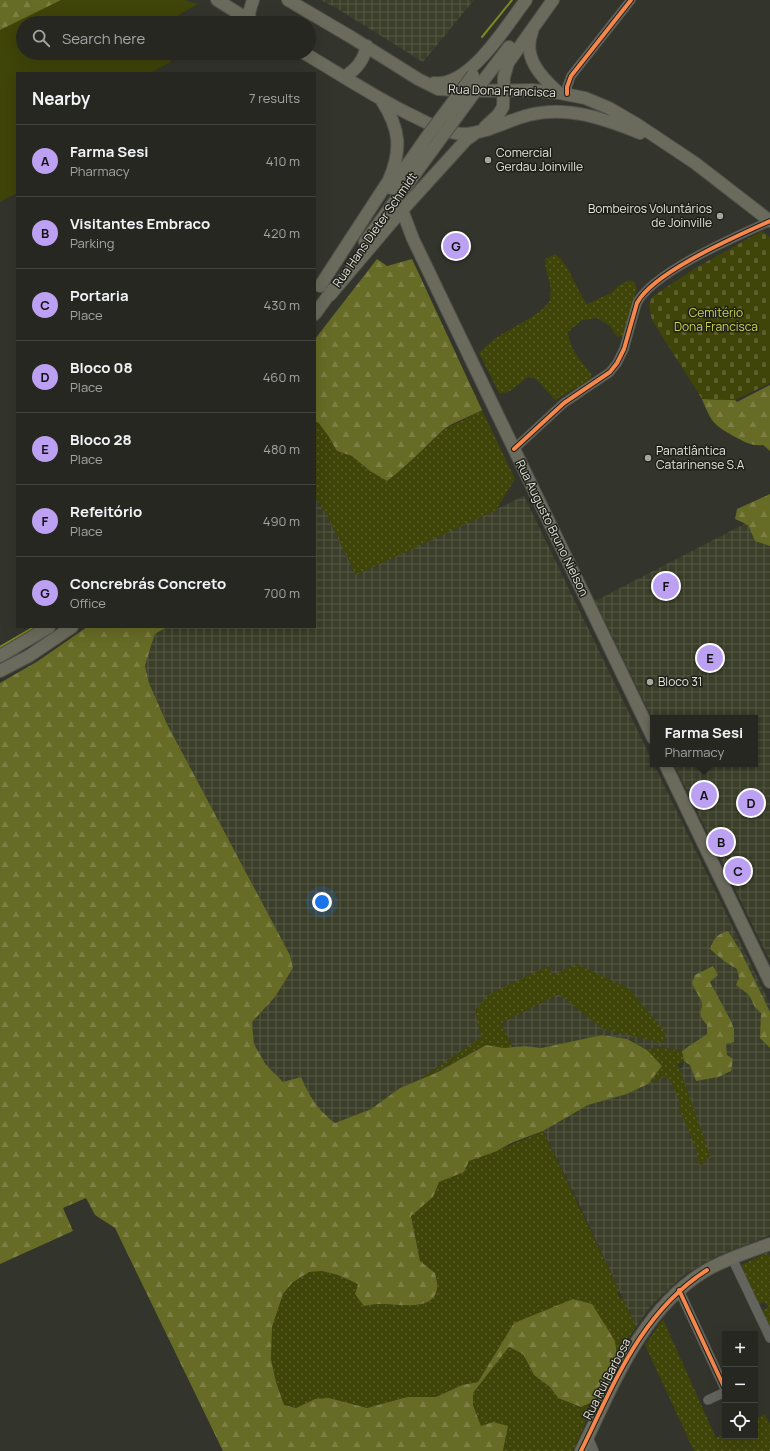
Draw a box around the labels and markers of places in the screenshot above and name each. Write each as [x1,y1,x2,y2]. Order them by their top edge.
place label: Comercial Gerdau Joinville [496,144,583,175]
marker: Comercial Gerdau Joinville [483,155,493,165]
place label: Bombeiros Voluntários de Joinville [588,200,712,231]
marker: Bombeiros Voluntários de Joinville [715,211,725,221]
pin: G [443,231,469,261]
place label: Panatlântica Catarinense S.A [656,442,745,473]
marker: Panatlântica Catarinense S.A [643,453,653,463]
pin: F [653,571,679,601]
pin: E [697,643,723,673]
place label: Bloco 31 [658,673,703,690]
marker: Bloco 31 [645,677,655,687]
pin: A [691,780,717,810]
pin: D [738,788,764,818]
pin: B [708,827,734,857]
pin: C [725,856,751,886]

